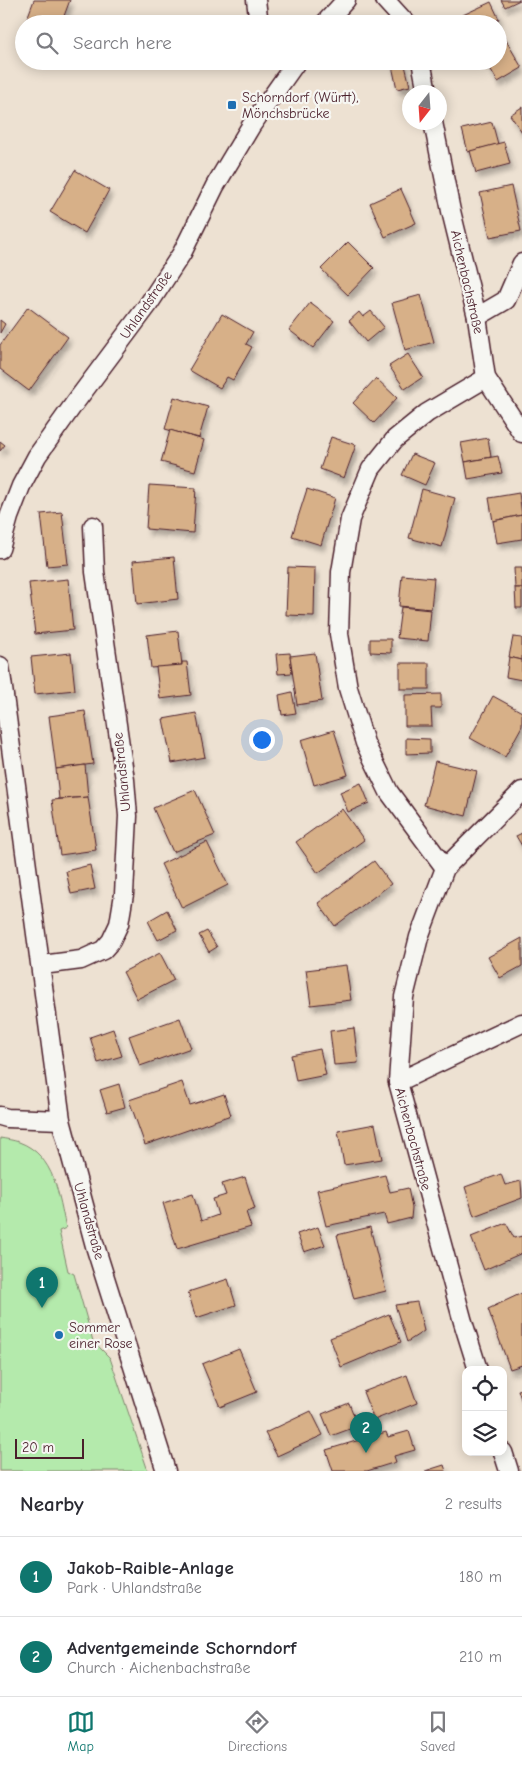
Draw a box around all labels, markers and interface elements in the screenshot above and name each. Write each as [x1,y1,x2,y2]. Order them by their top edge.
search box [15,15,507,70]
icon: search [33,29,61,57]
text: Search here [73,32,172,54]
north arrow [402,85,447,130]
place label: Schorndorf (Württ), Mönchsbrücke [242,89,359,122]
marker: Schorndorf (Württ), Mönchsbrücke [226,99,238,111]
street label: Aichenbachstraße [447,228,487,336]
street label: Uhlandstraße [116,268,176,342]
your location [249,727,275,753]
street label: Uhlandstraße [109,732,135,812]
street label: Aichenbachstraße [391,1086,435,1192]
street label: Uhlandstraße [70,1181,108,1261]
pin: 1 [26,1267,58,1308]
place label: Sommer einer Rose [69,1319,132,1352]
marker: Sommer einer Rose [53,1329,65,1341]
map controls [462,1366,507,1456]
button: locate [462,1366,507,1411]
button: layers [462,1411,507,1456]
pin: 2 [350,1412,382,1453]
scale bar [15,1436,84,1459]
text: 20 m [22,1439,54,1456]
text: Nearby [20,1492,84,1516]
text: 2 results [445,1495,502,1513]
text: Jakob-Raible-Anlage [67,1557,234,1579]
text: 1 [33,1568,39,1586]
text: 180 m [459,1568,502,1586]
text: Park · Uhlandstraße [67,1579,202,1597]
text: Adventgemeinde Schorndorf [67,1637,296,1659]
text: 2 [32,1648,40,1666]
text: 210 m [459,1648,502,1666]
text: Church · Aichenbachstraße [67,1659,250,1677]
tab: Map [67,1708,95,1755]
tab: Directions [228,1708,287,1755]
tab: Saved [420,1708,455,1755]

